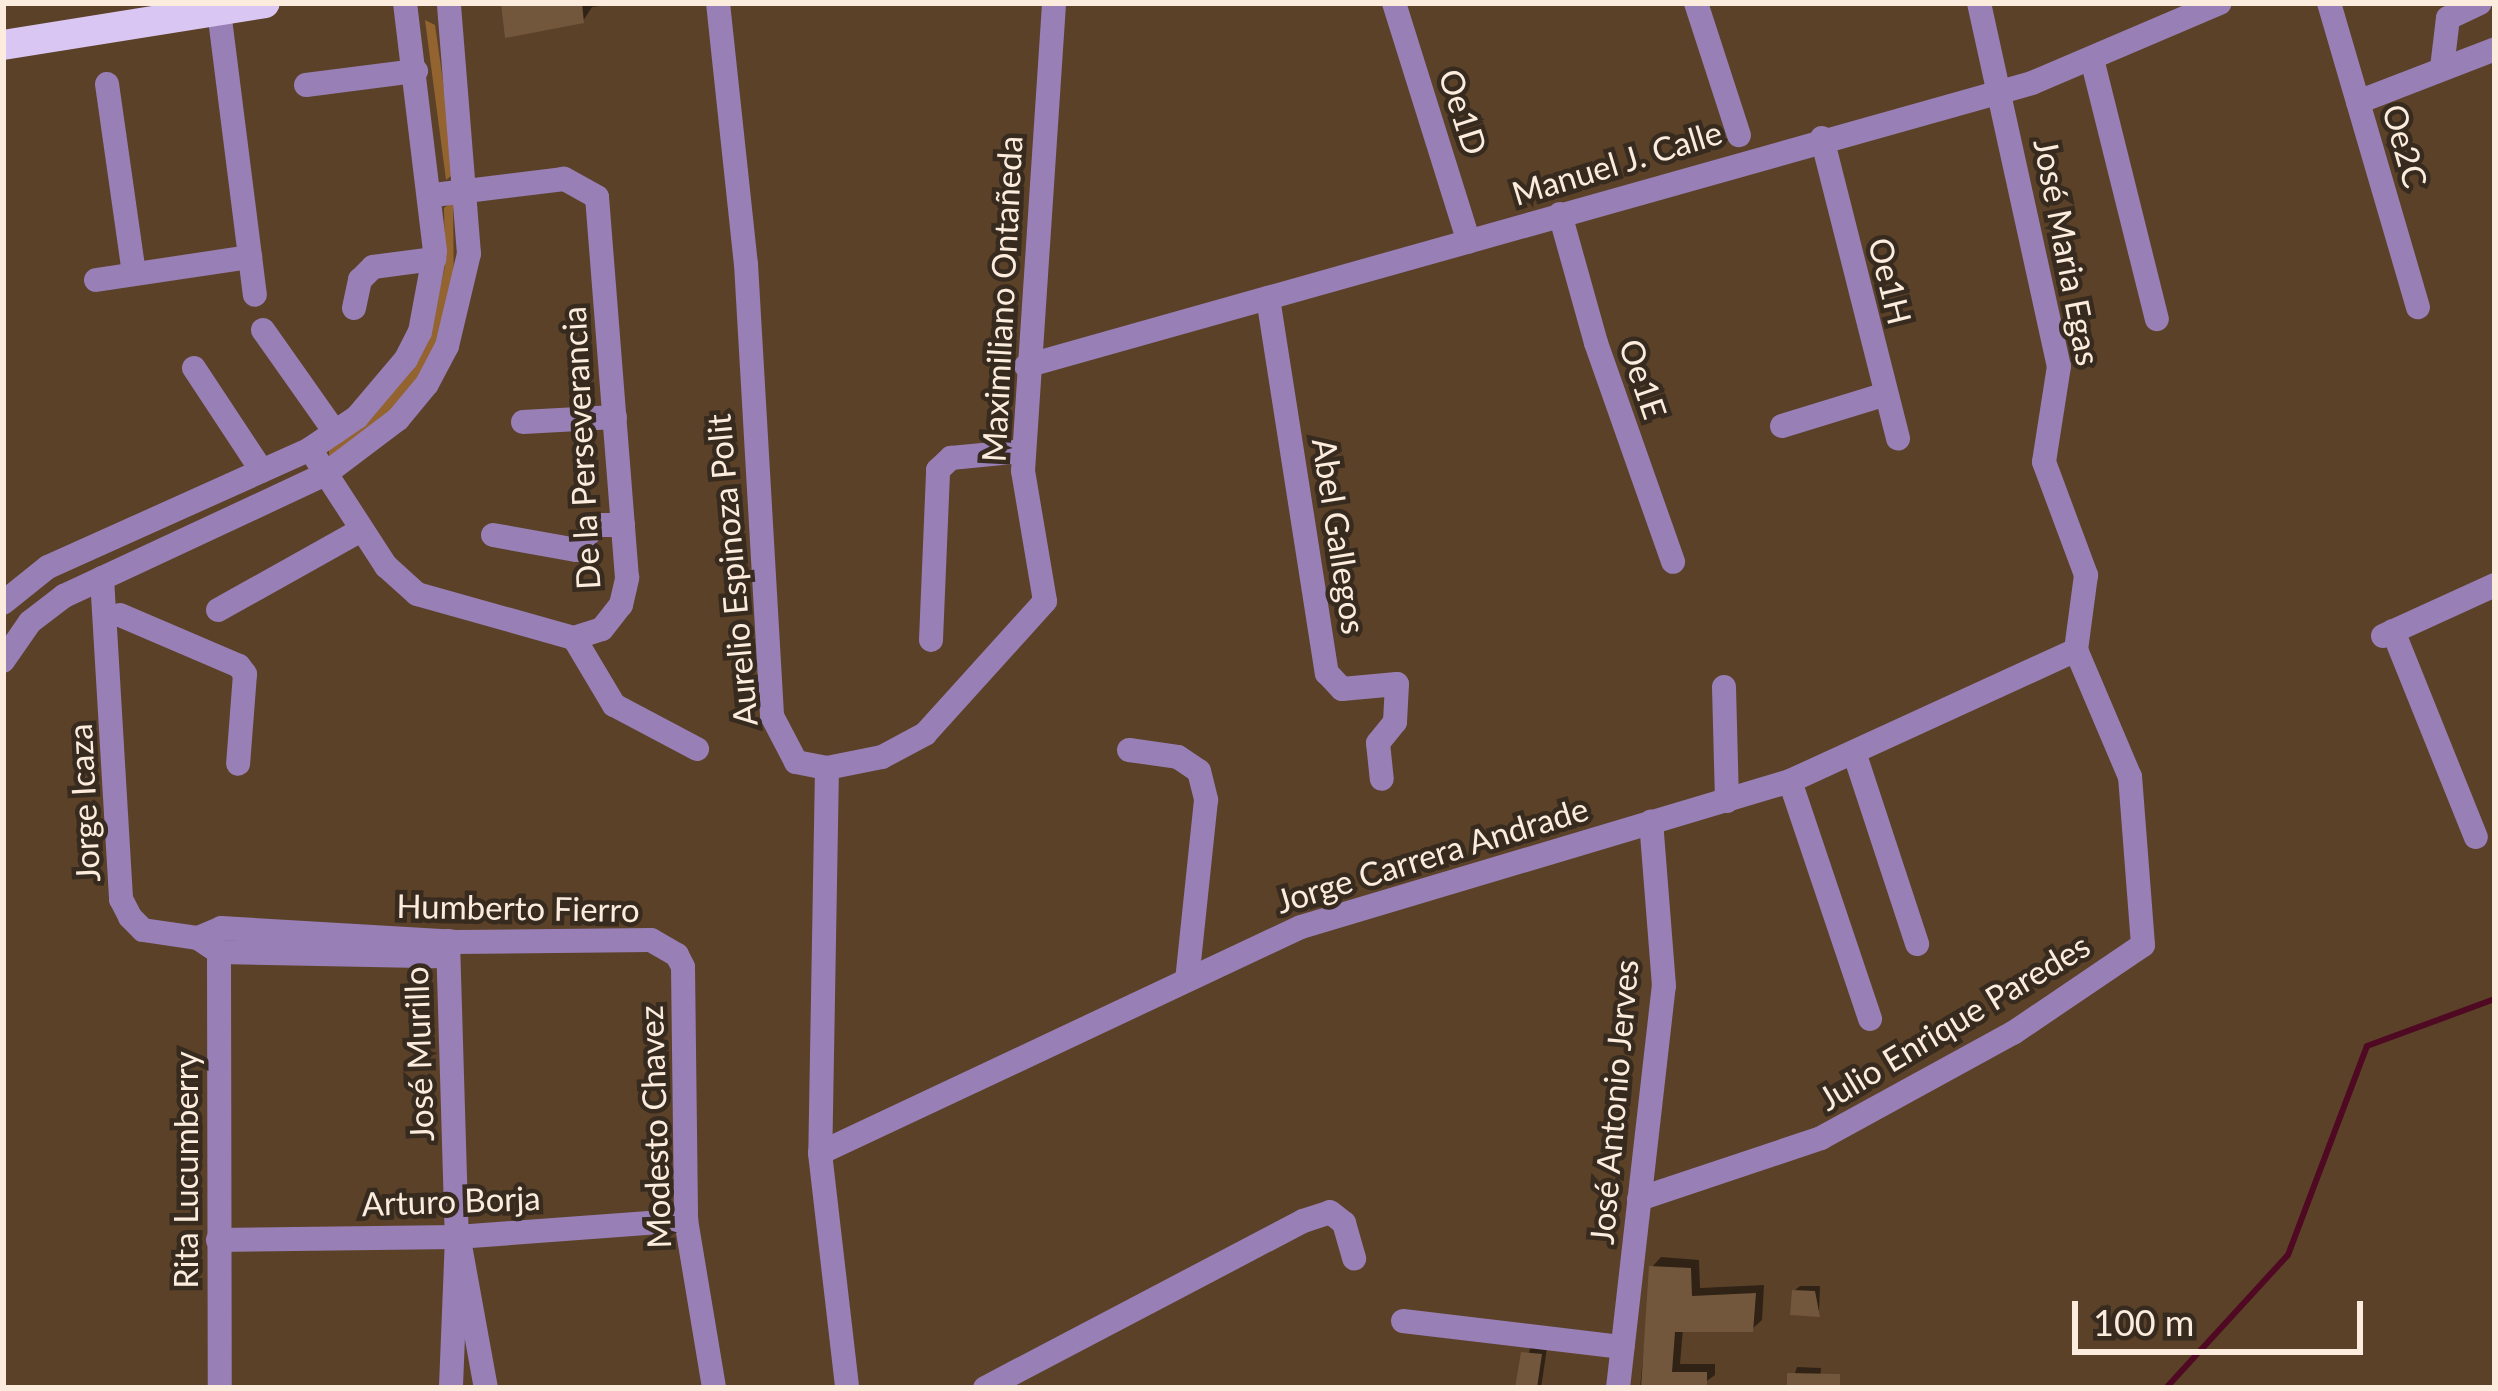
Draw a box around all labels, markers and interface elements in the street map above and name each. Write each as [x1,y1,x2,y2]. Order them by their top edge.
street label: Oe1D [1431,64,1495,160]
street label: Oe2C [2374,100,2436,192]
street label: Manuel J. Calle [1507,112,1727,214]
street label: Maximiliano Ontañeda [974,135,1030,463]
street label: José Maria Egas [2026,135,2108,369]
street label: Oe1H [1860,234,1920,328]
street label: De la Perseverancia [554,305,608,591]
street label: Oe1E [1611,334,1675,424]
street label: Aurelio Espinoza Polit [699,412,765,728]
street label: Abel Gallegos [1304,435,1374,637]
street label: Jorge Icaza [60,723,108,883]
street label: Jorge Carrera Andrade [1271,788,1593,922]
street label: Humberto Fierro [396,886,640,930]
street label: Julio Enrique Paredes [1811,925,2097,1119]
street label: José Antonio Jerves [1582,957,1646,1247]
street label: José Murillo [396,966,442,1142]
street label: Modesto Chavez [631,1005,679,1249]
street label: Rita Lucumberry [166,1051,206,1289]
street label: Arturo Borja [361,1178,541,1224]
scale bar [2078,1277,2369,1351]
text: 100 m [2093,1300,2194,1344]

